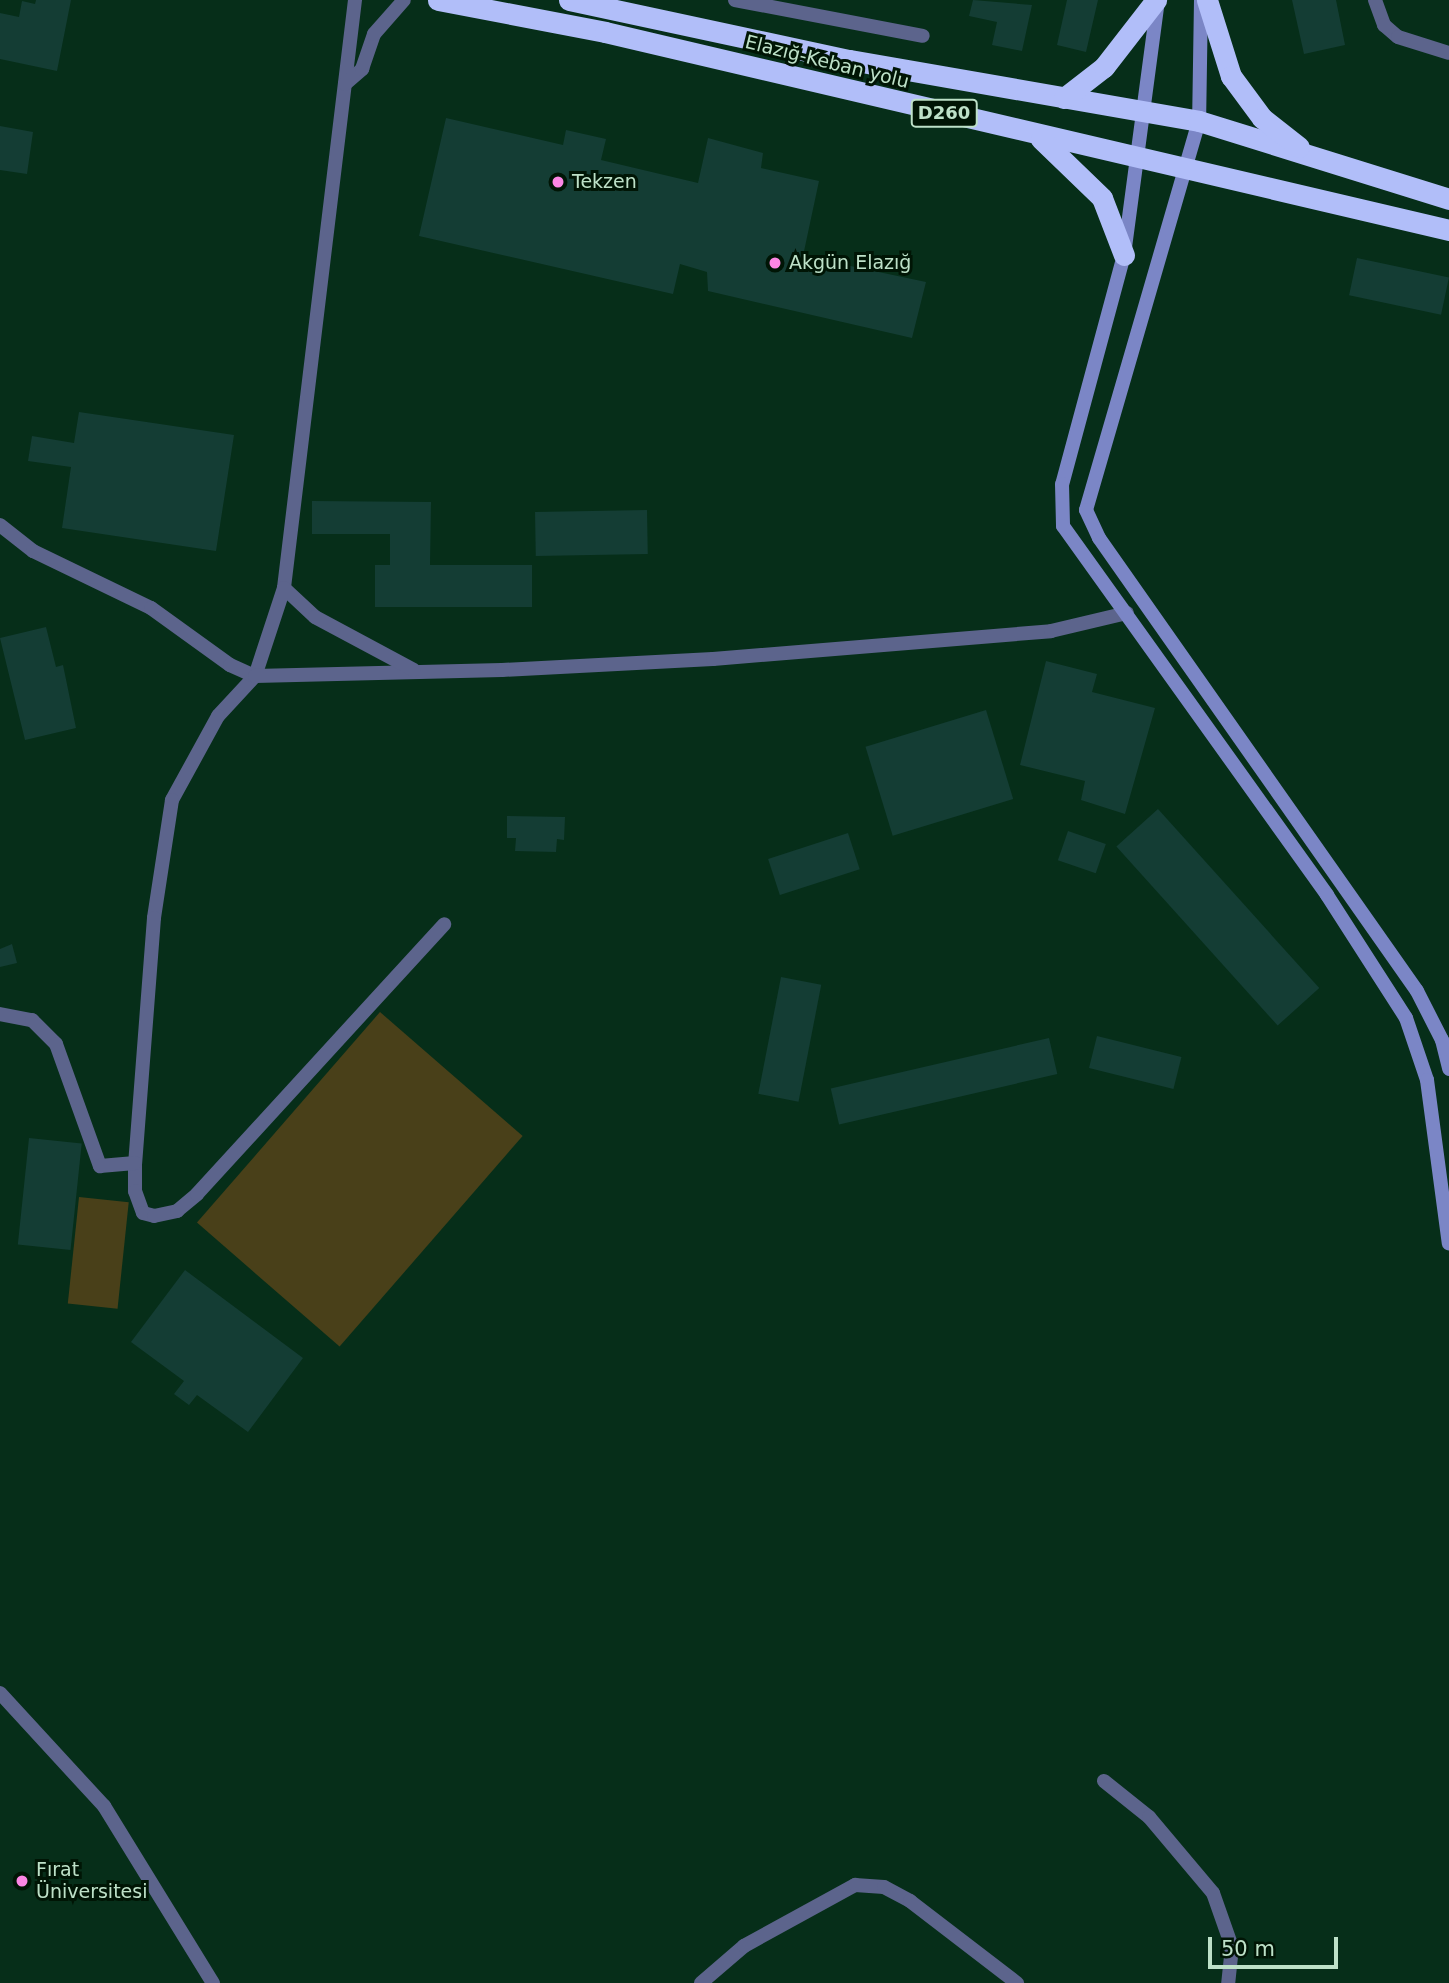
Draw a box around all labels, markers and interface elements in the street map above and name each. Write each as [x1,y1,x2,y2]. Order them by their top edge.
street label: Elazığ-Keban yolu [743,31,911,93]
road number: D260 [909,98,979,128]
place label: Tekzen [572,171,637,193]
marker: Tekzen [550,174,566,190]
place label: Akgün Elazığ [789,252,911,274]
marker: Akgün Elazığ [767,255,783,271]
place label: Fırat Üniversitesi [36,1859,147,1903]
marker: Fırat Üniversitesi [14,1873,30,1889]
scale bar [1211,1924,1340,1968]
text: 50 m [1221,1937,1275,1961]

